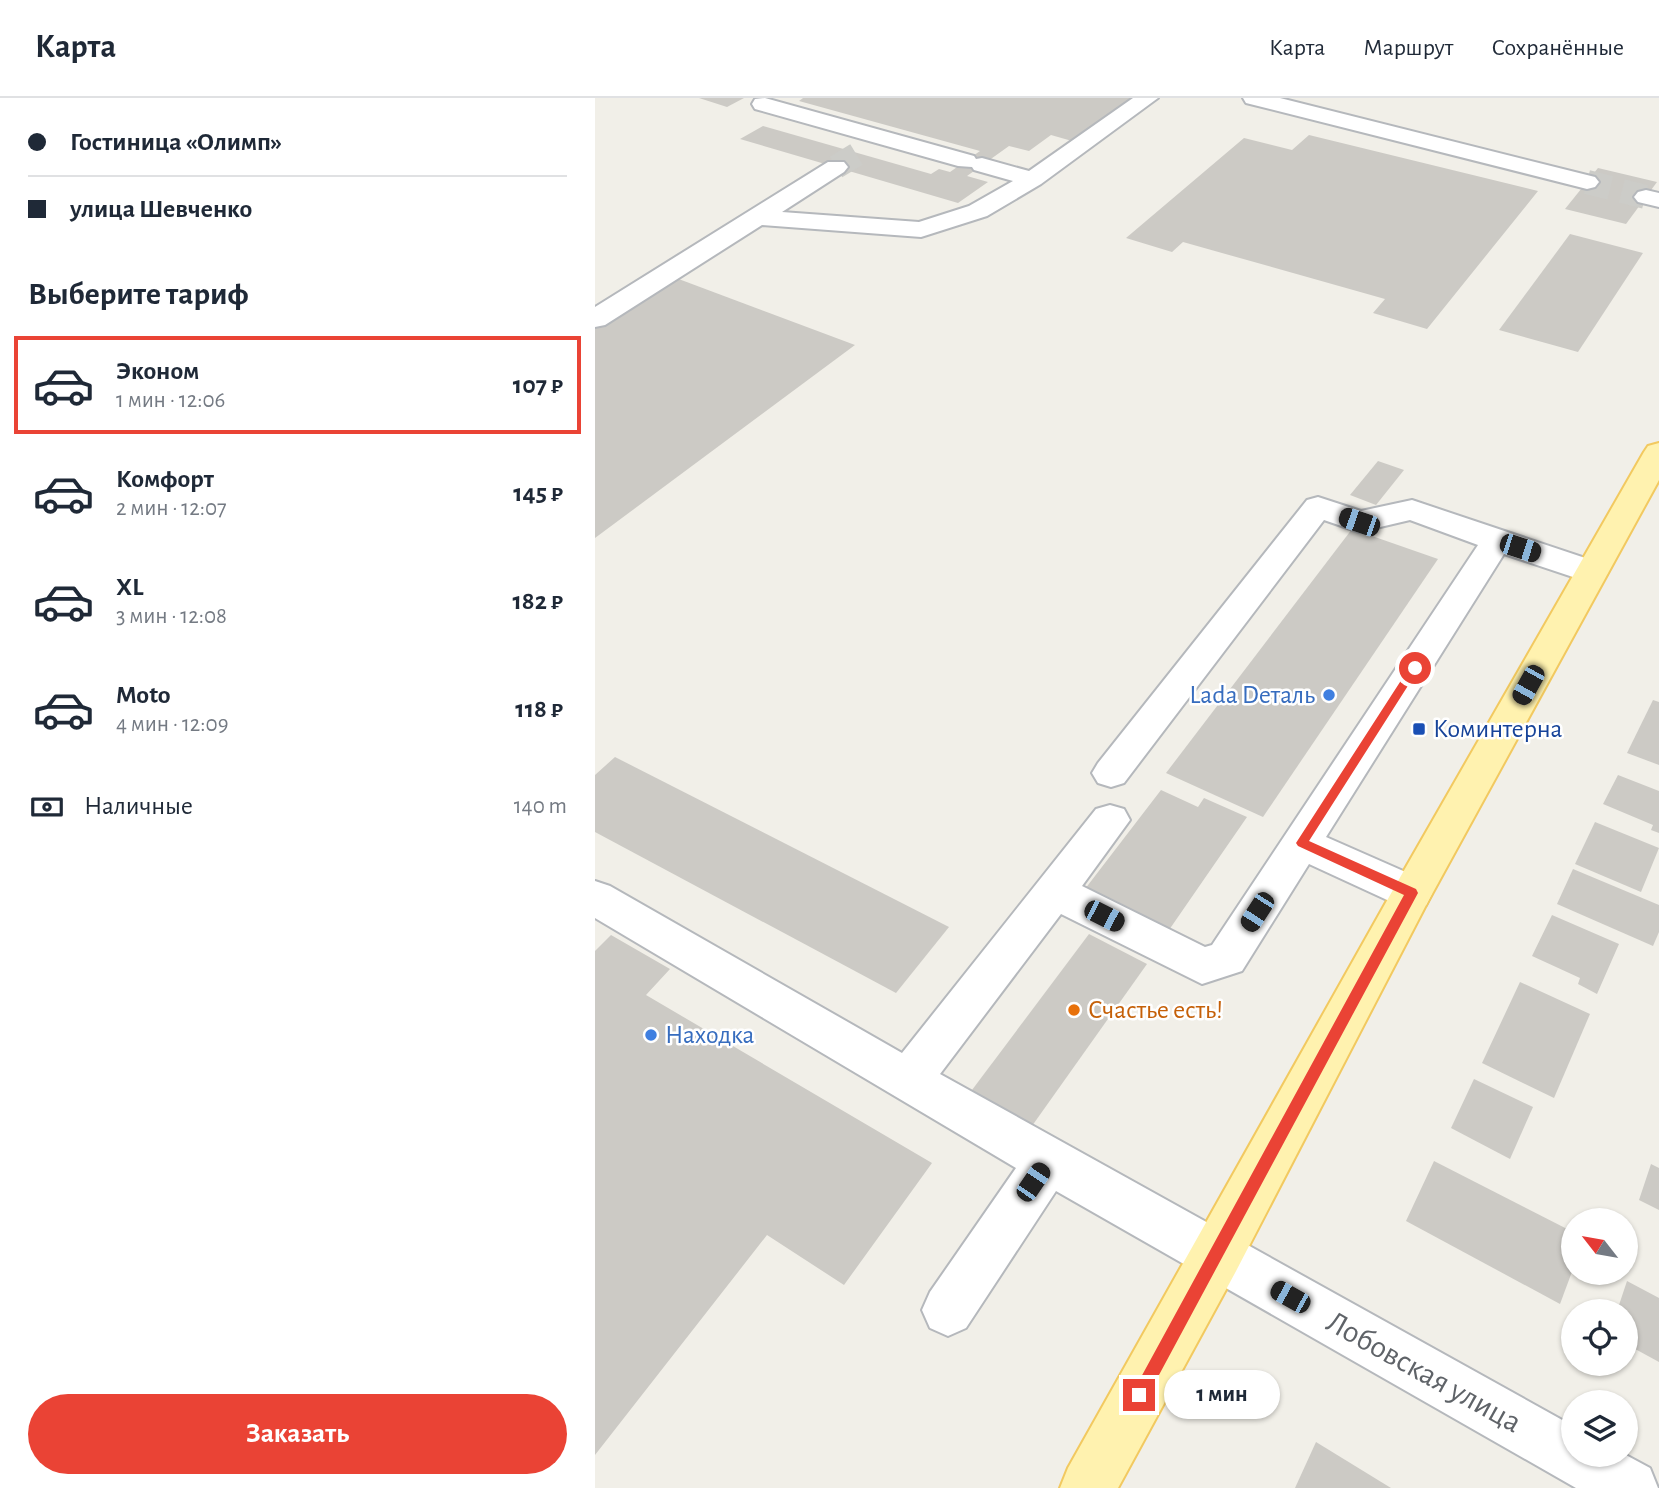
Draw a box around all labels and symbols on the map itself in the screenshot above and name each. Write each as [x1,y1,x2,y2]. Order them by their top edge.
car [1336,505,1383,539]
car [1497,532,1544,564]
route start [1399,652,1431,684]
car [1509,662,1548,708]
place label: Lada Dеталь [1190,682,1315,708]
marker: Lada Dеталь [1321,687,1337,703]
place label: Коминтерна [1433,716,1563,742]
marker: Коминтерна [1411,721,1427,737]
car [1237,889,1278,935]
car [1081,897,1128,935]
place label: Счастье есть! [1088,997,1223,1023]
marker: Счастье есть! [1066,1002,1082,1018]
place label: Находка [665,1022,755,1048]
marker: Находка [643,1027,659,1043]
car [1013,1159,1054,1205]
north arrow [1561,1208,1638,1284]
car [1267,1278,1314,1316]
street label: Лобовская улица [1321,1305,1527,1439]
callout: 1 мин [1163,1370,1279,1420]
route end [1123,1379,1155,1411]

